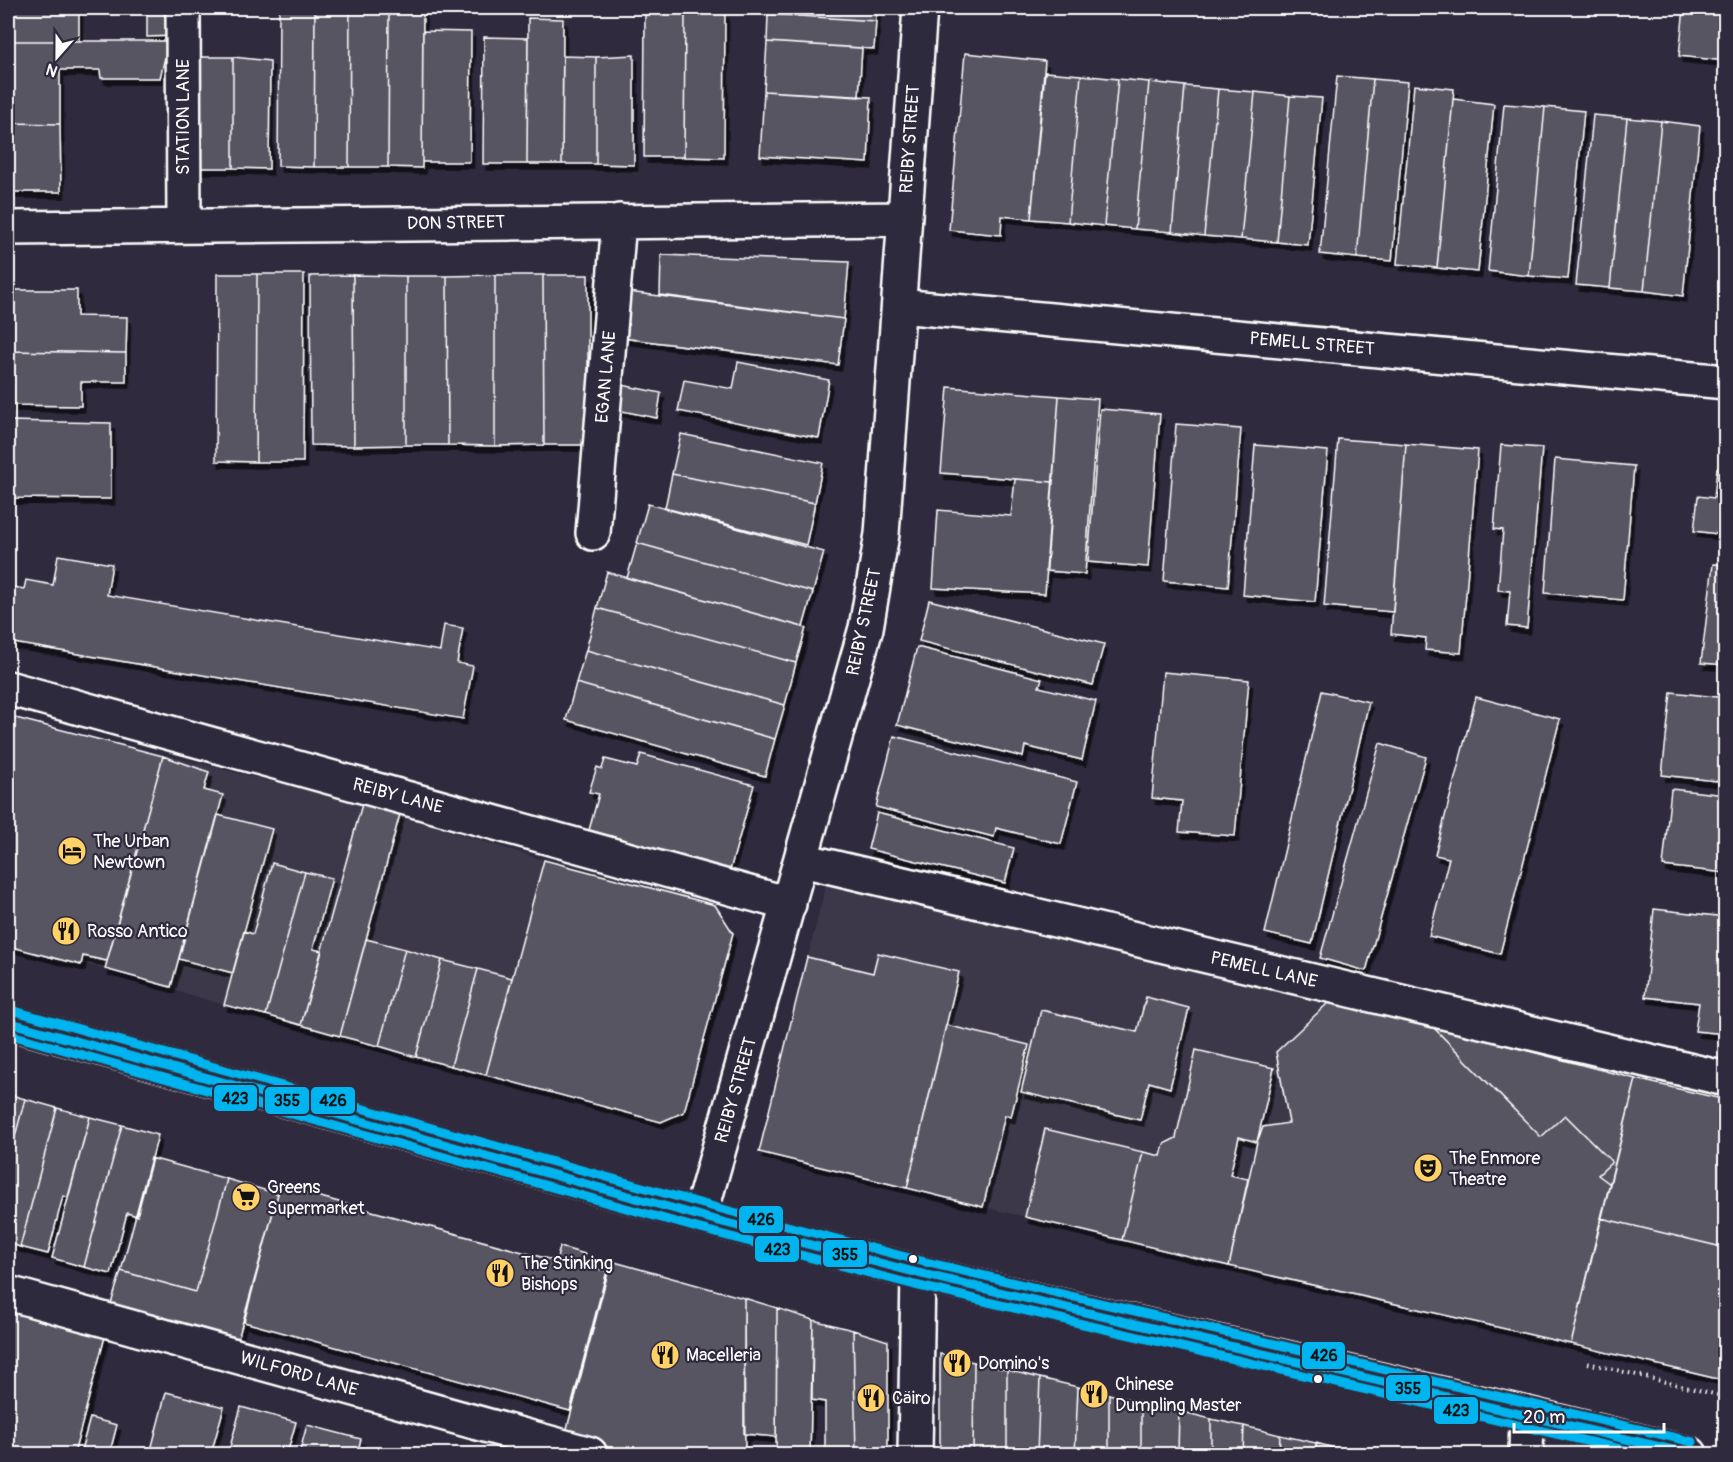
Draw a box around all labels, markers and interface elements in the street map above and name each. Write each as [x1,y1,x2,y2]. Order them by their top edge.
north arrow [27,27,87,87]
text: N [43,59,61,81]
street label: STATION LANE [172,59,195,175]
street label: REIBY STREET [895,84,925,194]
street label: DON STREET [407,211,505,235]
street label: PEMELL STREET [1249,327,1375,361]
street label: EGAN LANE [591,330,621,424]
street label: REIBY STREET [841,566,887,678]
street label: REIBY LANE [350,773,446,819]
place label: The Urban Newtown [93,830,169,874]
hotel icon: The Urban Newtown [56,835,88,867]
restaurant icon: Rosso Antico [50,915,82,947]
place label: Rosso Antico [87,920,188,943]
street label: PEMELL LANE [1208,947,1320,993]
street label: REIBY STREET [710,1034,762,1146]
line badge: 423 [213,1084,258,1112]
line badge: 355 [264,1086,310,1115]
line badge: 426 [310,1086,356,1115]
text: 423 [222,1089,248,1109]
text: 355 [274,1091,300,1111]
text: 426 [319,1091,347,1111]
place label: The Enmore Theatre [1449,1147,1540,1191]
theatre icon: The Enmore Theatre [1412,1152,1444,1184]
place label: Greens Supermarket [267,1176,366,1220]
supermarket icon: Greens Supermarket [230,1181,262,1213]
line badge: 426 [738,1205,784,1234]
text: 426 [747,1210,775,1230]
line badge: 423 [754,1235,800,1263]
line badge: 355 [822,1239,868,1268]
text: 423 [764,1240,790,1260]
text: 355 [832,1245,858,1265]
place label: The Stinking Bishops [521,1252,613,1296]
unlabelled marker [907,1253,919,1265]
restaurant icon: The Stinking Bishops [484,1257,516,1289]
restaurant icon: Macelleria [649,1339,681,1371]
line badge: 426 [1301,1341,1346,1370]
place label: Macelleria [686,1344,761,1367]
street label: WILFORD LANE [237,1346,361,1402]
text: 426 [1310,1346,1338,1366]
restaurant icon: Domino's [941,1347,973,1379]
place label: Domino's [978,1352,1049,1375]
place label: Chinese Dumpling Master [1115,1373,1242,1417]
unlabelled marker [1312,1373,1324,1385]
line badge: 355 [1385,1374,1431,1402]
restaurant icon: Chinese Dumpling Master [1078,1378,1110,1410]
text: 355 [1395,1379,1421,1399]
restaurant icon: Cäiro [855,1382,887,1414]
place label: Cäiro [892,1387,931,1410]
line badge: 423 [1433,1396,1479,1425]
scale bar [1514,1396,1664,1434]
text: 423 [1443,1401,1469,1421]
text: 20 m [1523,1406,1565,1429]

